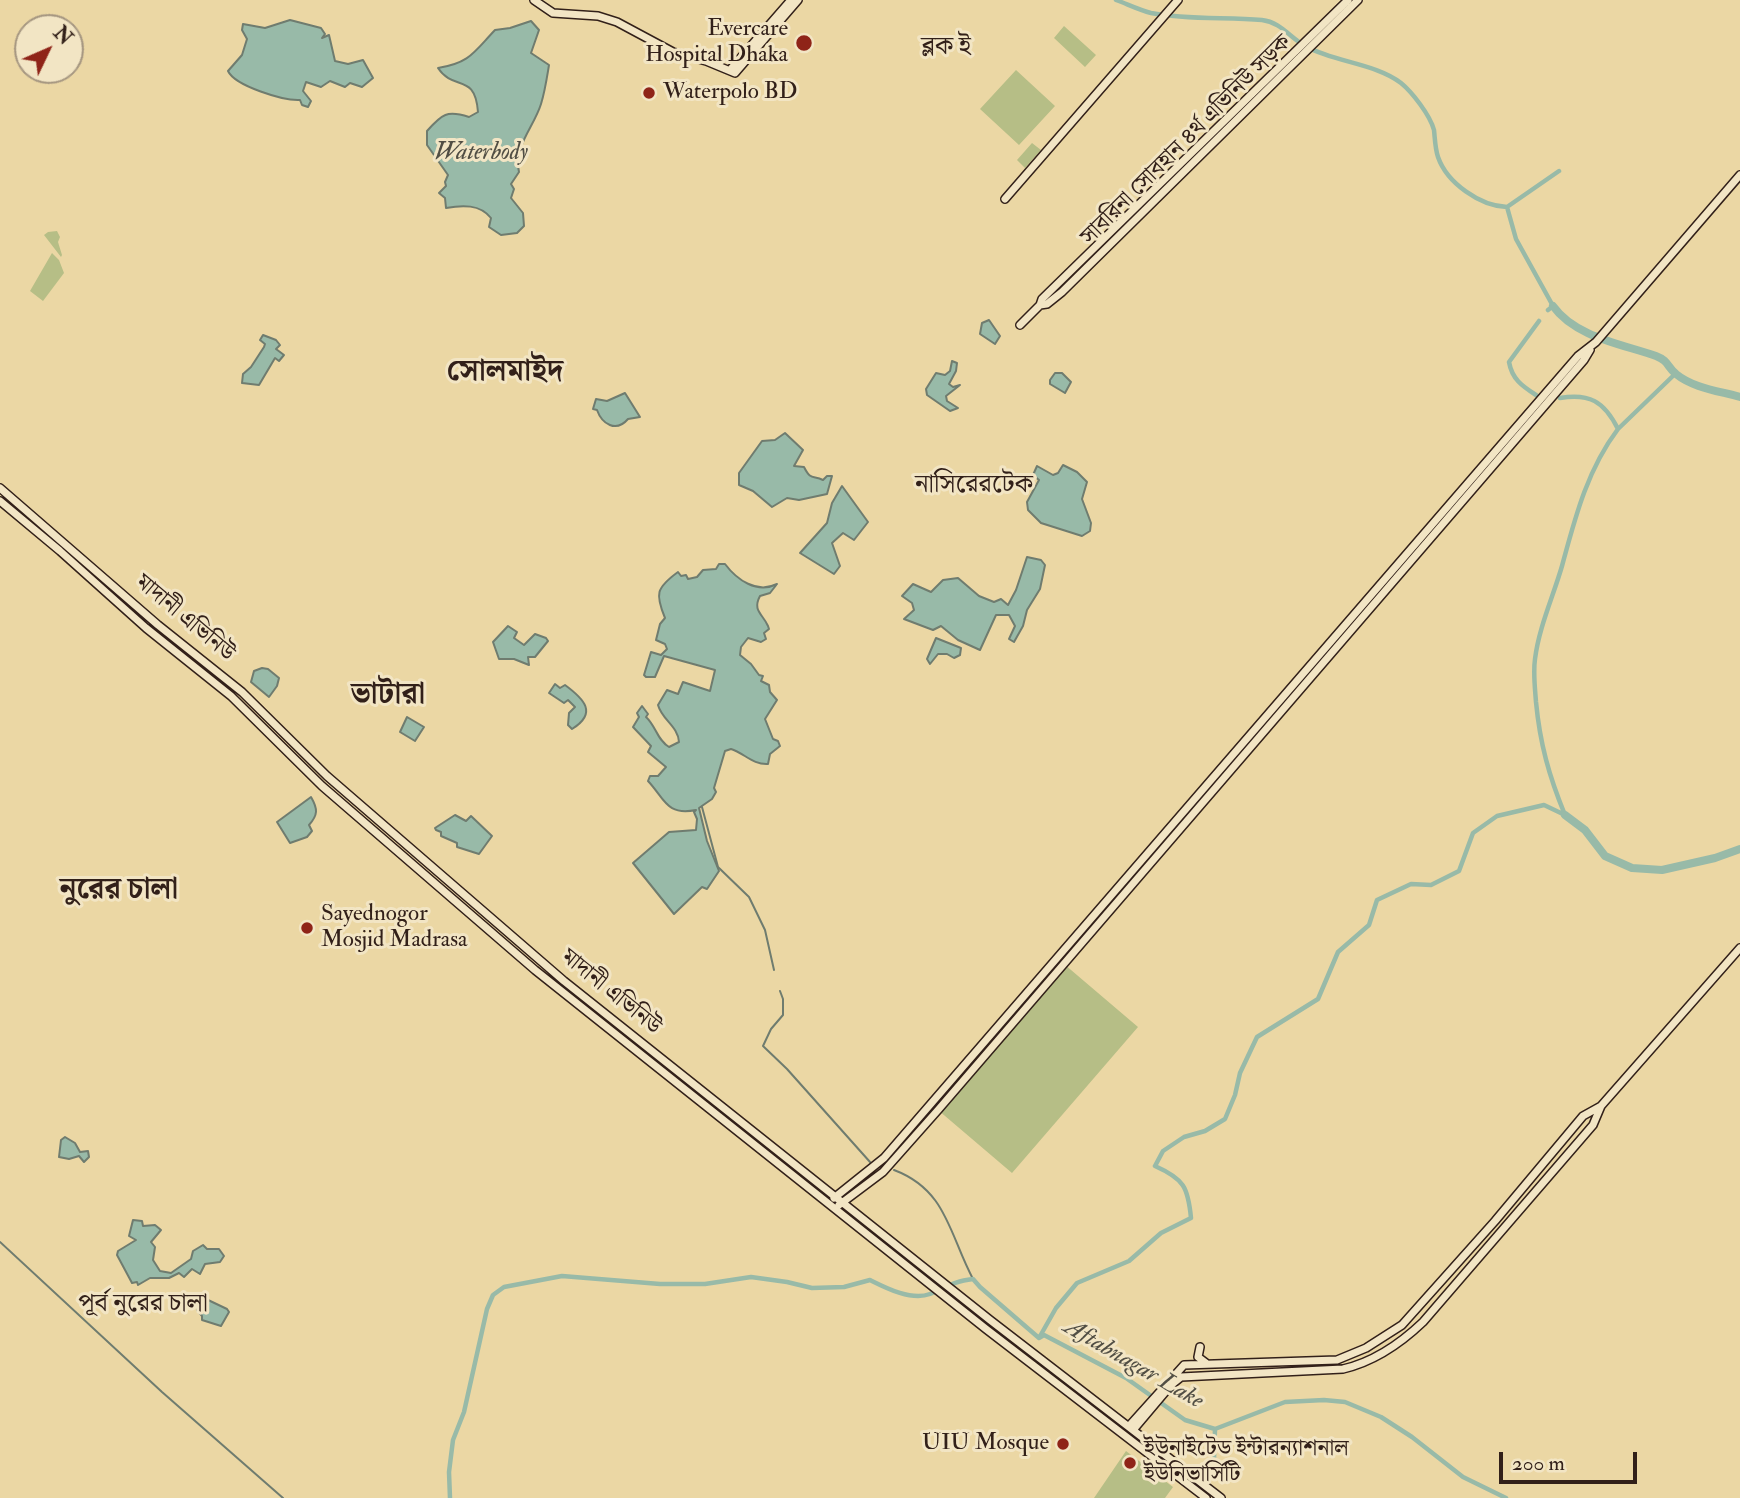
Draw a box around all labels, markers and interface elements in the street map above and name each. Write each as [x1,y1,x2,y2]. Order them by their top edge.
north arrow [14,14,84,84]
place label: Evercare Hospital Dhaka [645,16,788,70]
text: N [48,21,77,50]
street label: সাবরিনা সোবহান ৪র্থ এভিনিউ সড়ক [1076,30,1298,252]
district label: ব্লক ই [921,32,971,64]
marker: Evercare Hospital Dhaka [794,33,814,53]
place label: Waterpolo BD [663,79,797,107]
marker: Waterpolo BD [641,85,657,101]
water label: Waterbody [434,140,528,168]
district label: সোলমাইদ [447,356,563,392]
district label: নাসিরেরটেক [915,470,1033,502]
street label: মাদানী এভিনিউ [129,570,239,668]
district label: ভাটারা [351,679,425,715]
district label: নুরের চালা [60,874,178,910]
place label: Sayednogor Mosjid Madrasa [321,901,468,955]
marker: Sayednogor Mosjid Madrasa [299,920,315,936]
street label: মাদানী এভিনিউ [554,944,666,1042]
district label: পূর্ব নুরের চালা [78,1289,208,1321]
water label: Aftabnagar Lake [1058,1313,1208,1417]
place label: UIU Mosque [922,1430,1049,1458]
marker: UIU Mosque [1055,1436,1071,1452]
place label: ইউনাইটেড ইন্টারন্যাশনাল ইউনিভার্সিটি [1144,1436,1349,1490]
scale bar [1502,1438,1640,1482]
text: 200 m [1512,1450,1565,1477]
marker: ইউনাইটেড ইন্টারন্যাশনাল ইউনিভার্সিটি [1122,1455,1138,1471]

